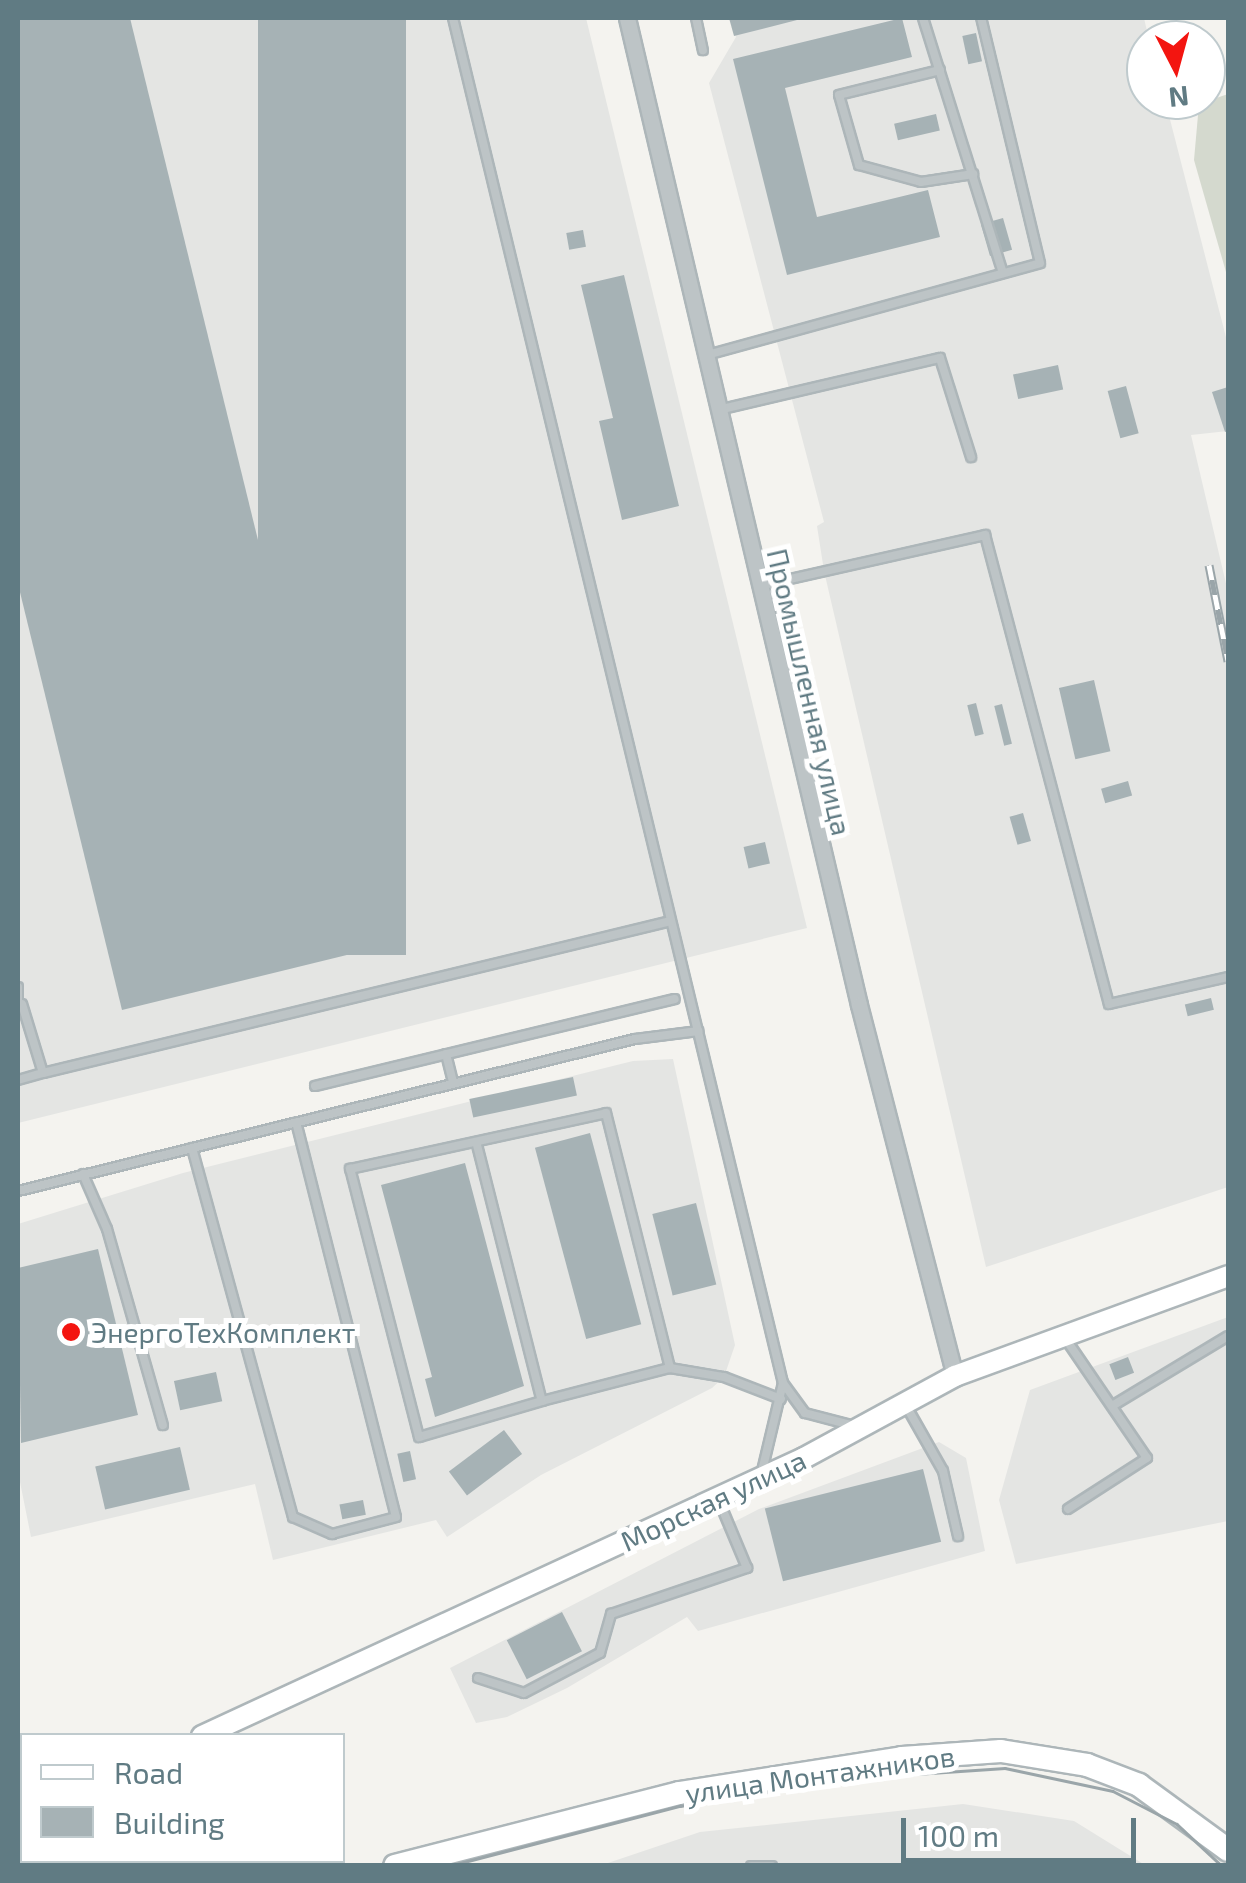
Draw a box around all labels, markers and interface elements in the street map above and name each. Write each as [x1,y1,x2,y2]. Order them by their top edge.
north arrow [1126,20,1226,120]
text: N [1167,80,1191,116]
street label: Промышленная улица [761,545,859,839]
place label: ЭнергоТехКомплект [91,1315,356,1349]
marker: ЭнергоТехКомплект [60,1321,82,1343]
street label: Морская улица [615,1442,811,1558]
legend [20,1733,345,1863]
street label: улица Монтажников [683,1738,957,1810]
text: Road [114,1754,183,1790]
scale bar [906,1798,1141,1860]
text: Building [114,1804,225,1840]
text: 100 m [918,1817,999,1853]

